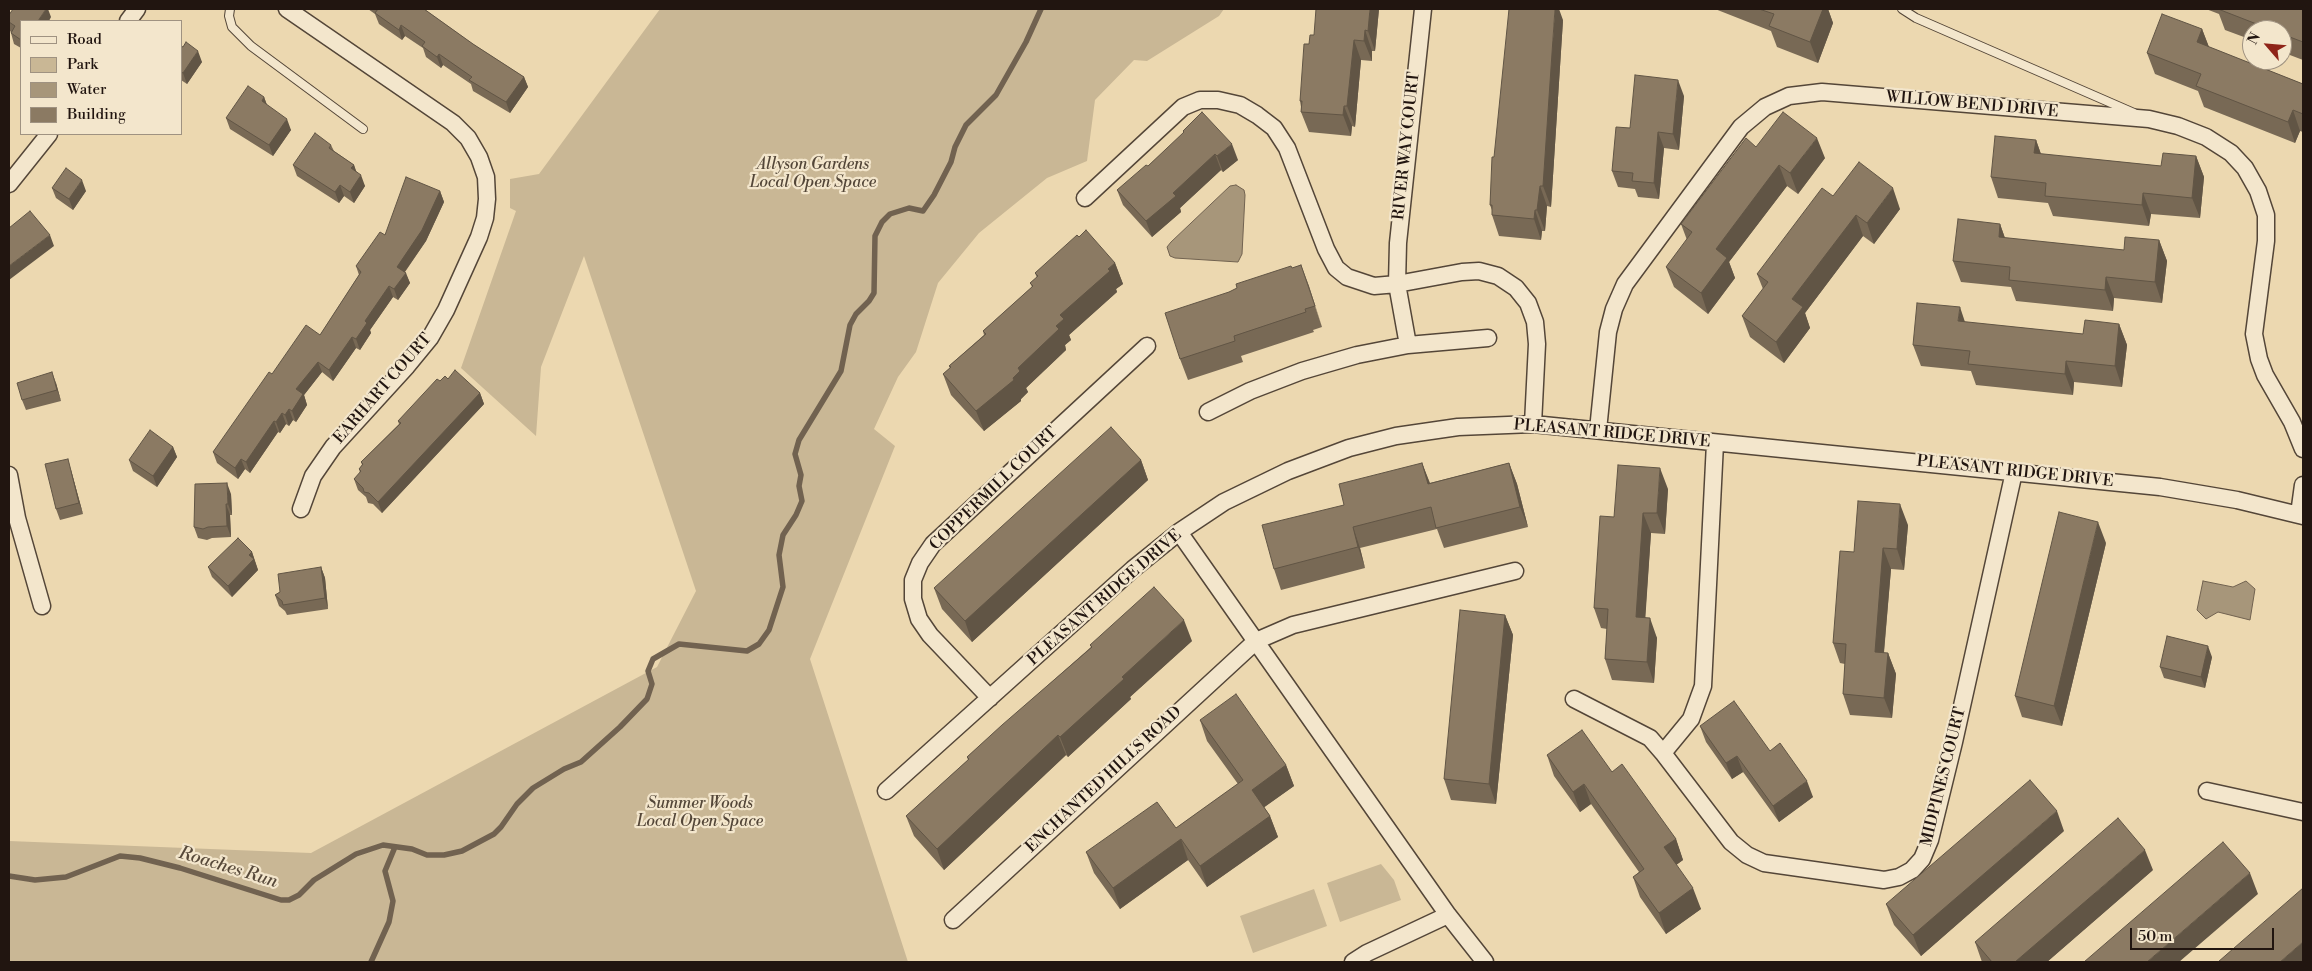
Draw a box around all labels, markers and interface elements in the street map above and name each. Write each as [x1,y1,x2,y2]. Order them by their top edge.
legend [20,20,182,135]
north arrow [2242,20,2292,70]
text: Road [67,30,102,49]
text: N [2244,30,2265,48]
text: Park [67,55,98,74]
street label: RIVER WAY COURT [1390,71,1424,221]
text: Water [67,80,106,99]
street label: WILLOW BEND DRIVE [1885,88,2059,122]
text: Building [67,105,126,124]
park label: Allyson Gardens Local Open Space [750,155,876,193]
street label: EARHART COURT [330,330,436,448]
street label: PLEASANT RIDGE DRIVE [1513,416,1711,452]
street label: COPPERMILL COURT [926,423,1062,555]
street label: PLEASANT RIDGE DRIVE [1916,452,2114,492]
street label: PLEASANT RIDGE DRIVE [1024,526,1186,670]
street label: ENCHANTED HILLS ROAD [1022,703,1186,857]
street label: MIDPINES COURT [1917,705,1971,849]
park label: Summer Woods Local Open Space [637,794,763,832]
water label: Roaches Run [176,843,280,893]
scale bar [2132,918,2276,950]
text: 50 m [2138,927,2172,946]

